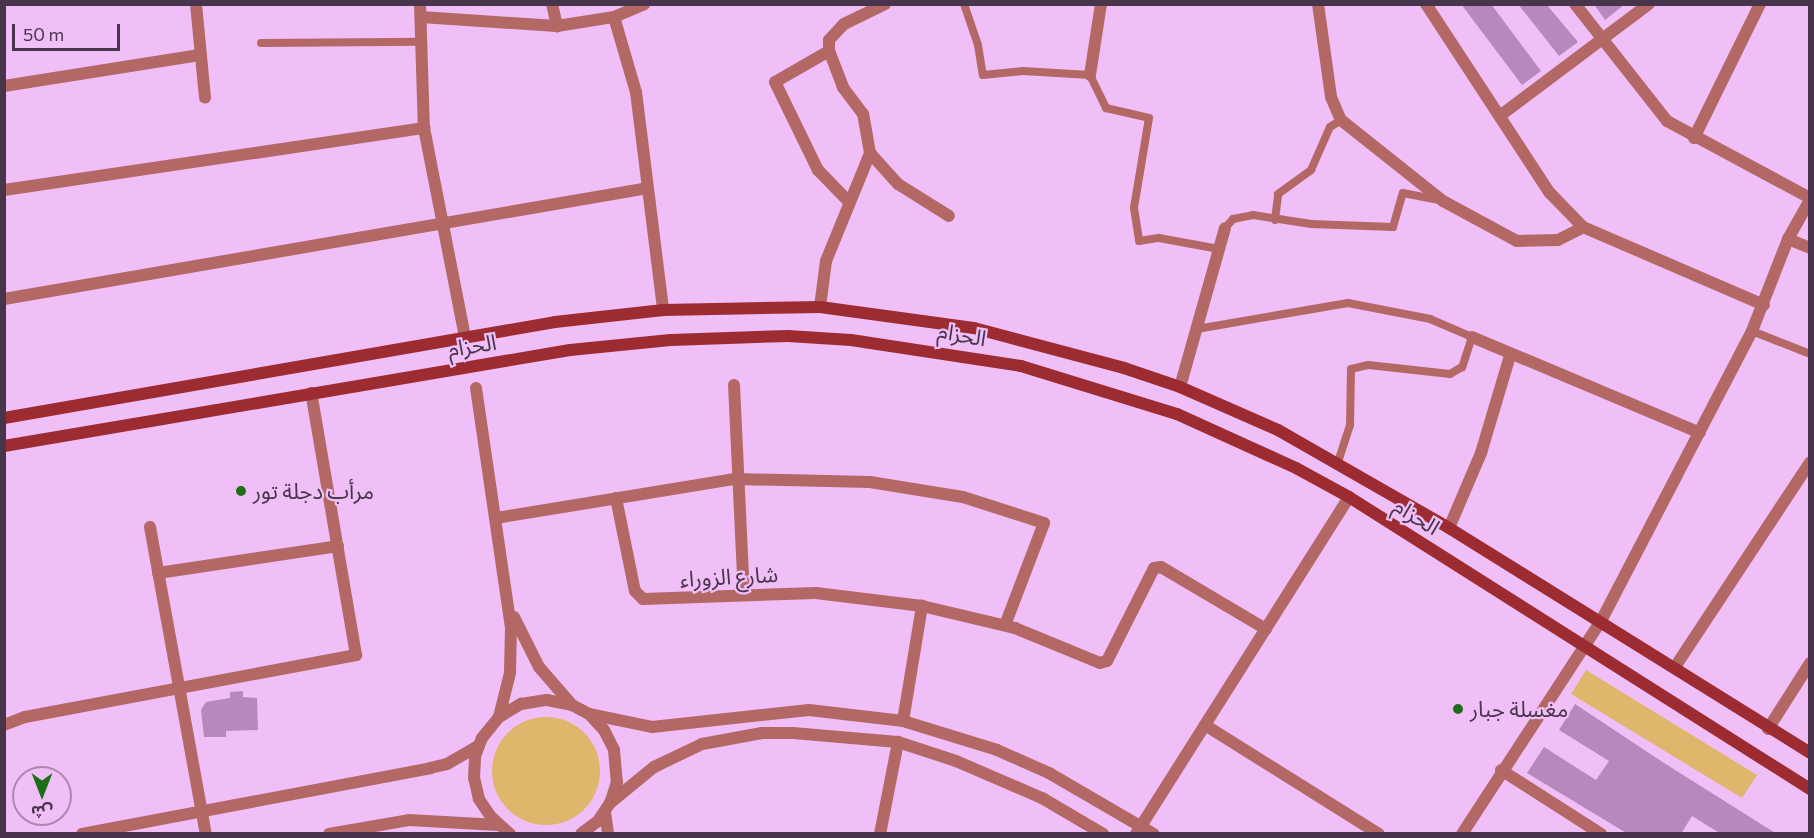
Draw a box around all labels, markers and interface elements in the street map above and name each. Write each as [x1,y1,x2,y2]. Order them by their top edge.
scale bar [15,12,123,50]
text: 50 m [23,23,64,45]
street label: الحزام [936,317,988,351]
street label: الحزام [446,328,498,362]
place label: مرأب دجلة تور [253,478,374,504]
marker: مرأب دجلة تور [234,484,248,498]
street label: الحزام [1389,492,1445,540]
street label: شارع الزوراء [679,560,779,592]
place label: مغسلة جبار [1470,696,1568,722]
marker: مغسلة جبار [1451,702,1465,716]
north arrow [12,766,72,826]
text: ش [31,803,53,822]

